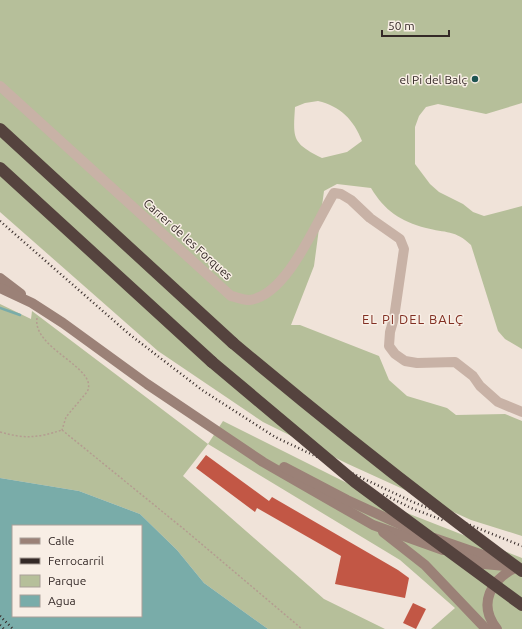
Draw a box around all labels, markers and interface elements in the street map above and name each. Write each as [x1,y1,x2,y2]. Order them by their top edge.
scale bar [382,12,449,38]
text: 50 m [388,19,415,32]
place label: el Pi del Balç [400,73,467,86]
marker: el Pi del Balç [470,74,480,84]
street label: Carrer de les Forques [141,196,235,282]
district label: EL PI DEL BALÇ [362,312,464,326]
legend [12,525,142,617]
text: Calle [48,534,74,547]
text: Ferrocarril [48,554,104,567]
text: Parque [48,574,86,587]
text: Agua [48,594,76,607]

